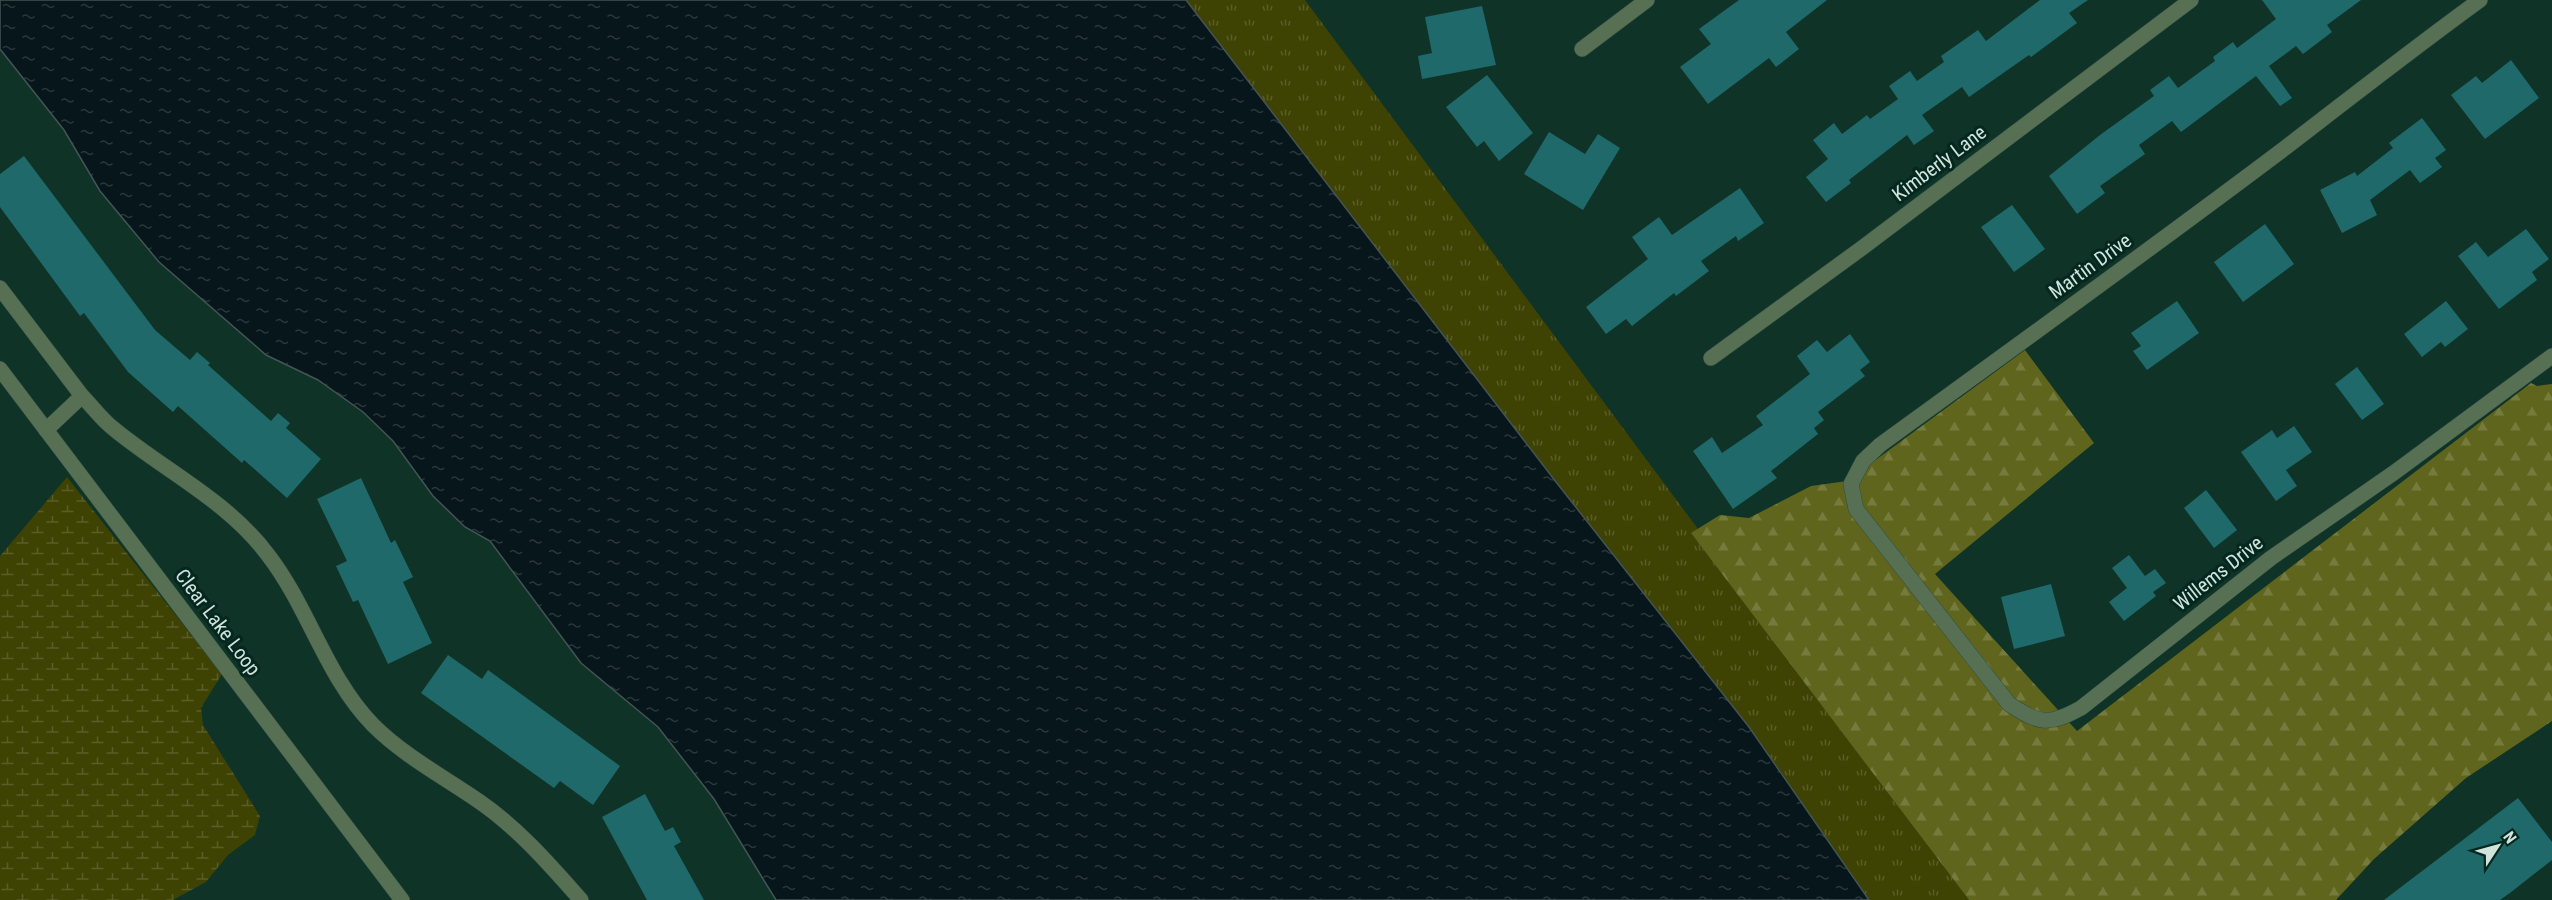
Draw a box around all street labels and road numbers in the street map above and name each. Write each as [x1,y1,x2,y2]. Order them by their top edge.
street label: Kimberly Lane [1887,120,1991,206]
street label: Martin Drive [2044,228,2136,304]
street label: Willems Drive [2168,531,2268,615]
street label: Clear Lake Loop [170,564,266,680]

